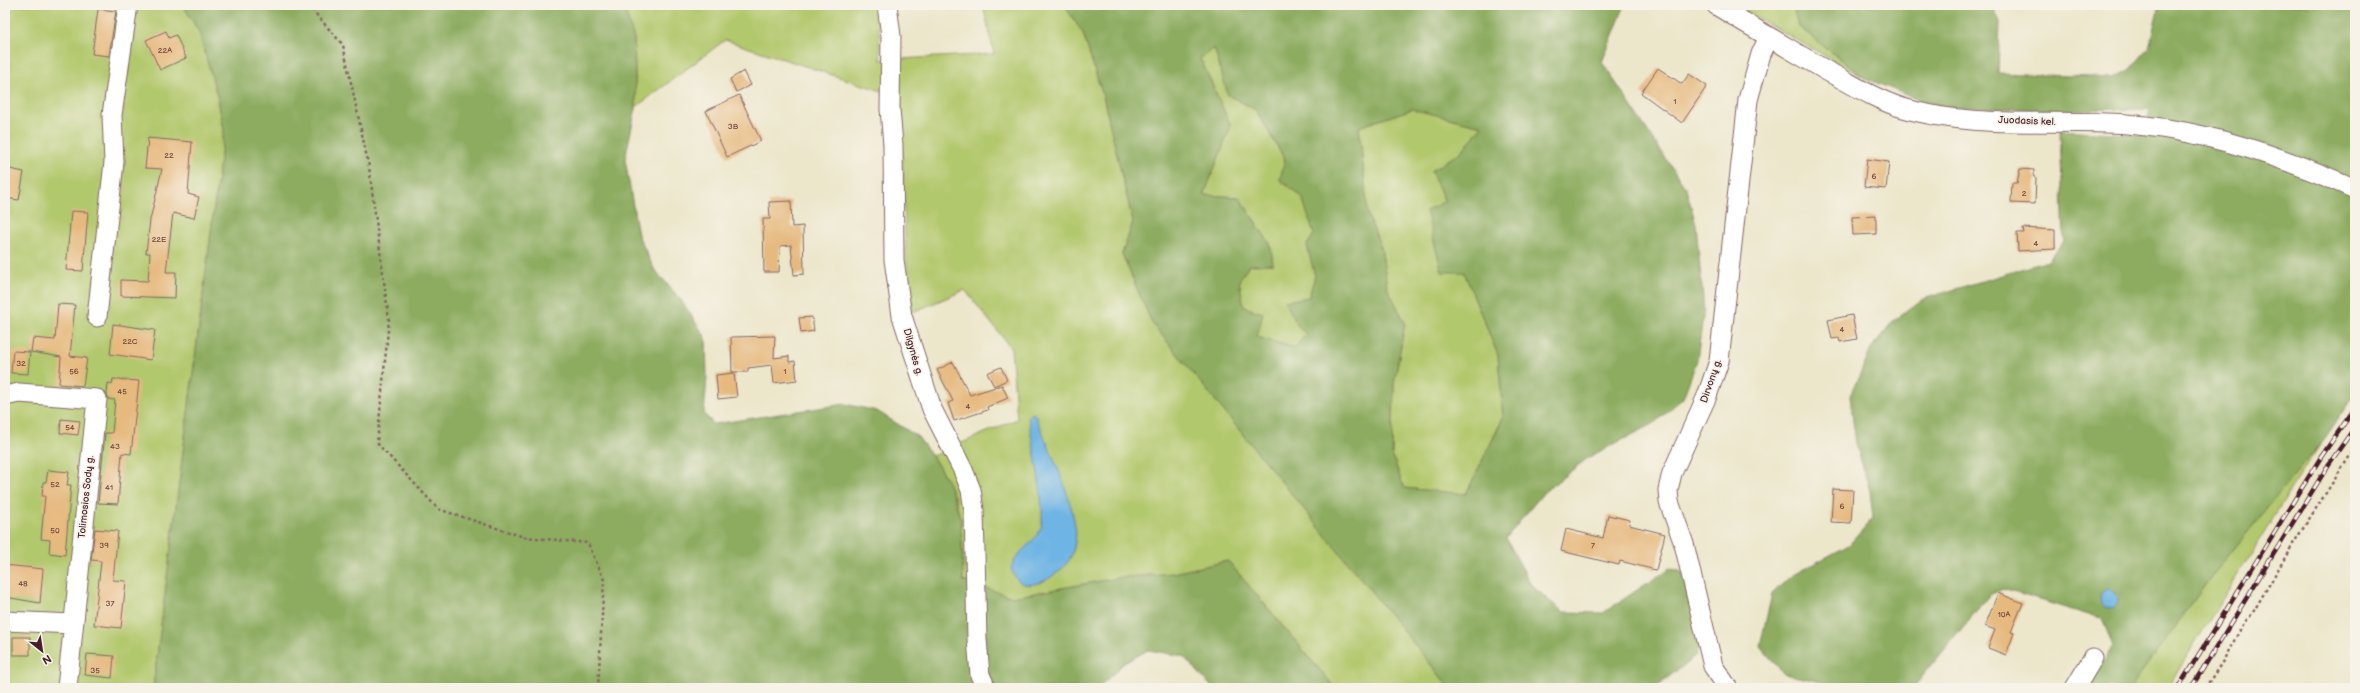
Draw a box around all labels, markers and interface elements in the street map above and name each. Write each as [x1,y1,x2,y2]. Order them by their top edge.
house number: 22A [158,46,172,55]
house number: 1 [1673,97,1677,106]
street label: Juodasis kel. [1998,114,2056,128]
house number: 3B [728,122,739,131]
house number: 22 [164,151,174,160]
house number: 6 [1872,172,1877,181]
house number: 2 [2022,189,2027,198]
house number: 22E [152,235,166,244]
house number: 4 [2034,239,2039,248]
house number: 4 [1840,325,1845,334]
street label: Dilgynės g. [901,327,925,377]
house number: 22C [122,337,138,346]
street label: Dirvonų g. [1698,358,1724,404]
house number: 32 [16,359,26,368]
house number: 56 [69,367,79,376]
house number: 1 [783,367,787,376]
house number: 45 [117,387,127,396]
house number: 4 [966,402,971,411]
house number: 54 [65,423,75,432]
house number: 43 [110,442,120,451]
street label: Tolimosios Sodų g. [76,455,96,539]
house number: 52 [50,480,60,489]
house number: 41 [105,483,113,492]
house number: 6 [1840,502,1845,511]
house number: 50 [50,526,60,535]
house number: 39 [99,541,109,550]
house number: 7 [1591,541,1595,550]
house number: 48 [18,579,28,588]
house number: 37 [106,599,114,608]
house number: 10A [1998,610,2010,619]
north arrow [22,631,62,671]
text: N [40,652,54,667]
house number: 35 [90,666,100,675]

